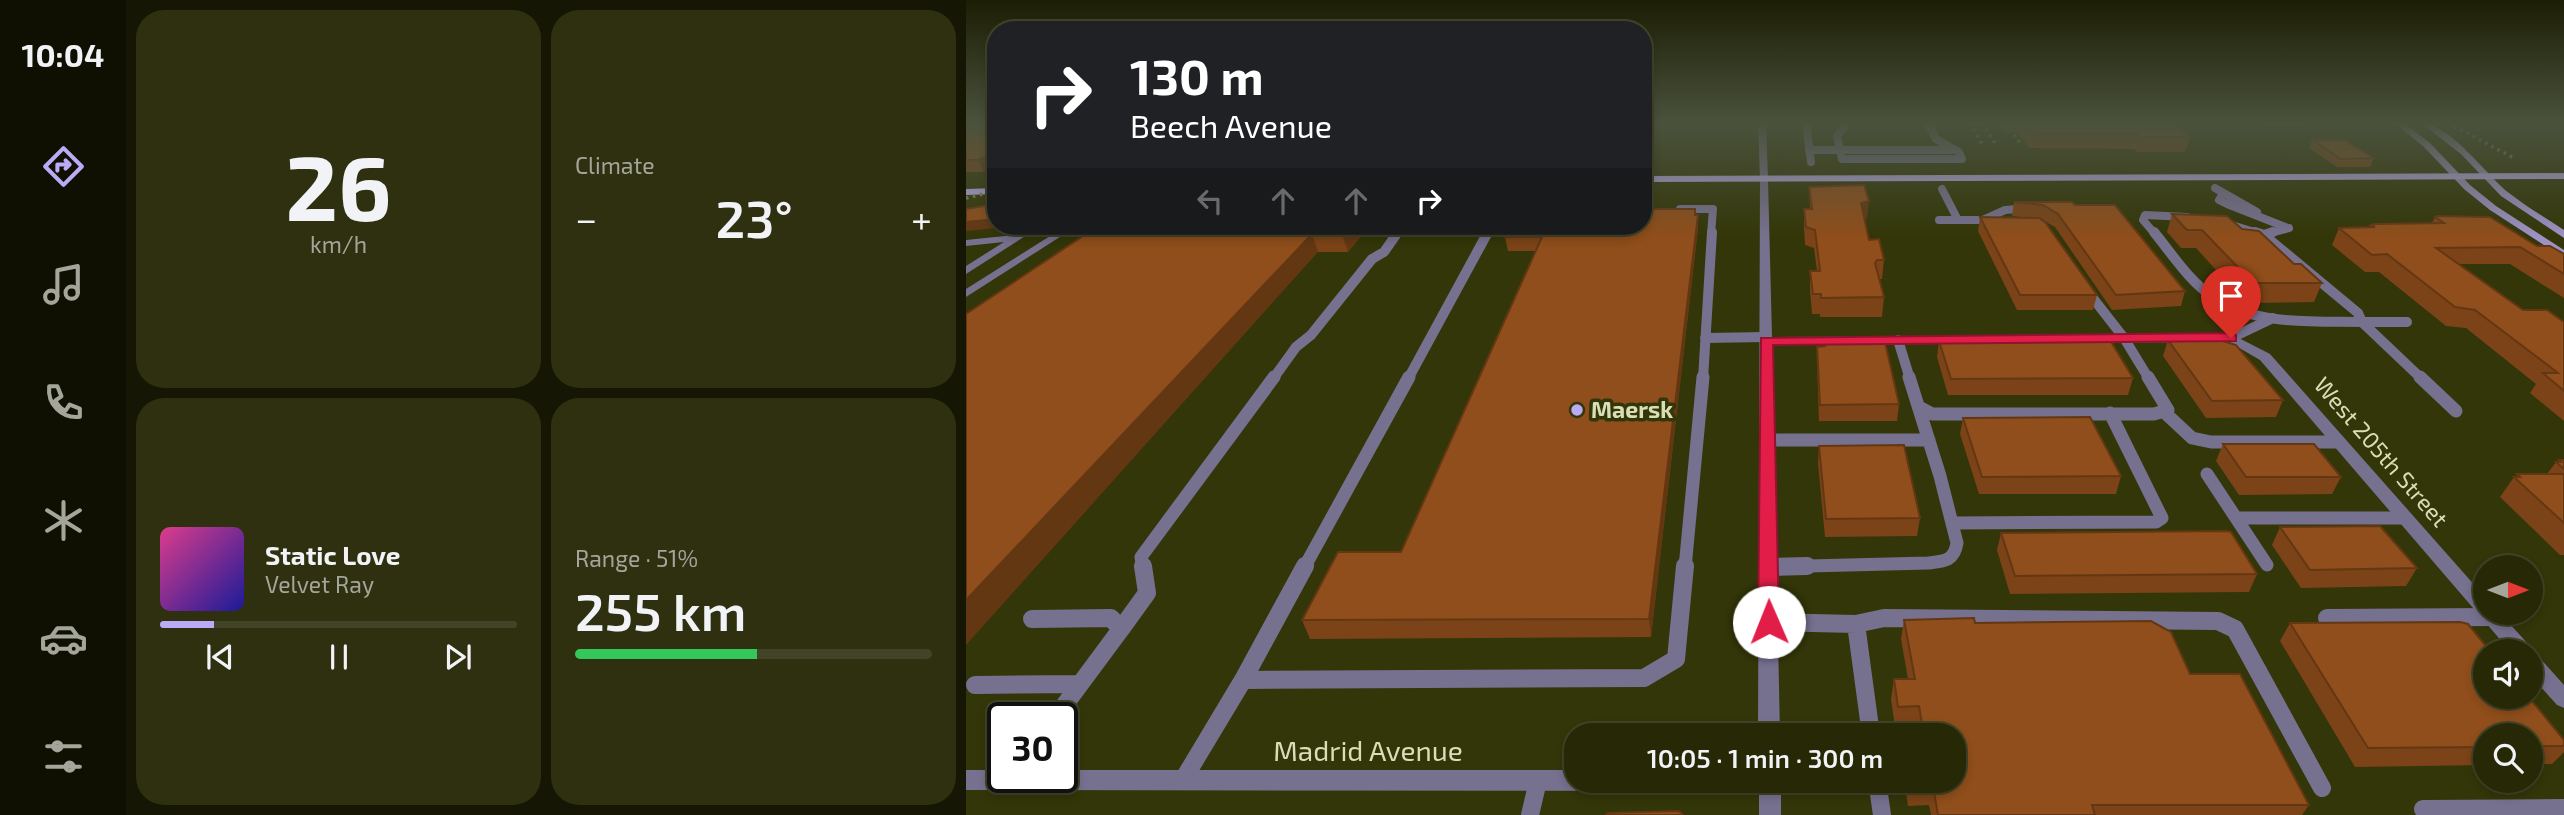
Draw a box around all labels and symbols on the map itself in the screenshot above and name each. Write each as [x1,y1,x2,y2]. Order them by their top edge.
pin [2201,266,2261,338]
street label: West 205th Street [2309,371,2455,532]
place label: Maersk [1591,395,1673,423]
marker: Maersk [1569,402,1585,418]
north arrow [2473,555,2543,625]
position arrow [1732,585,1806,659]
speed limit sign: 30 [987,702,1078,793]
street label: Madrid Avenue [1273,733,1463,767]

